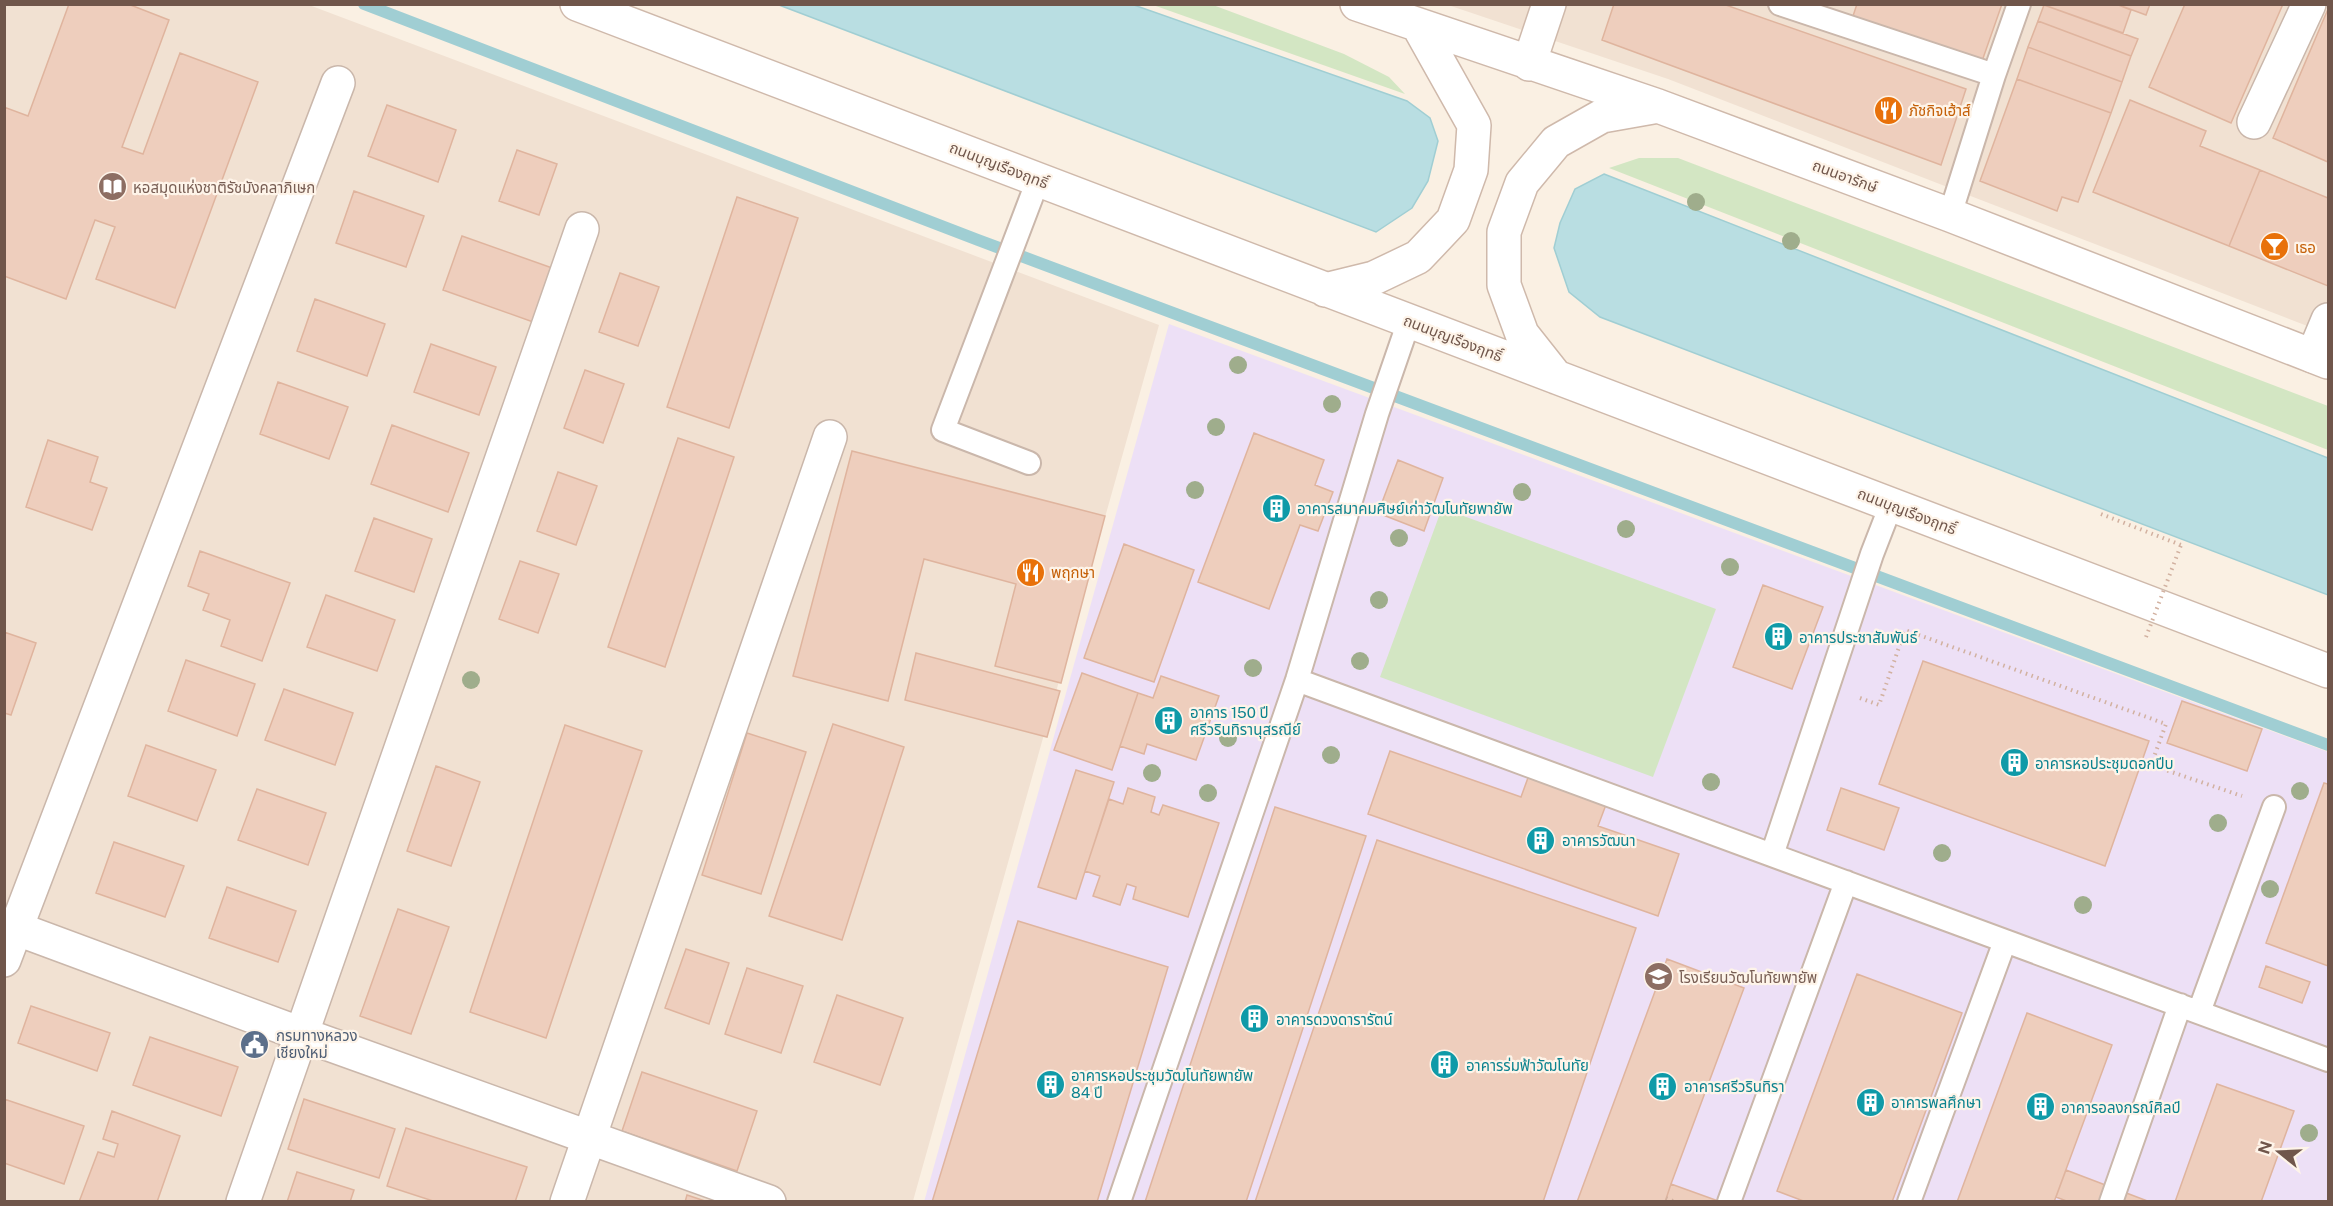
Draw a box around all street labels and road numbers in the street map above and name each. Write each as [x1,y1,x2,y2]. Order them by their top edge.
street label: ถนนบุญเรืองฤทธิ์ [947,138,1051,193]
street label: ถนนอารักษ์ [1810,156,1880,196]
street label: ถนนบุญเรืองฤทธิ์ [1401,311,1505,366]
street label: ถนนบุญเรืองฤทธิ์ [1855,484,1959,539]

